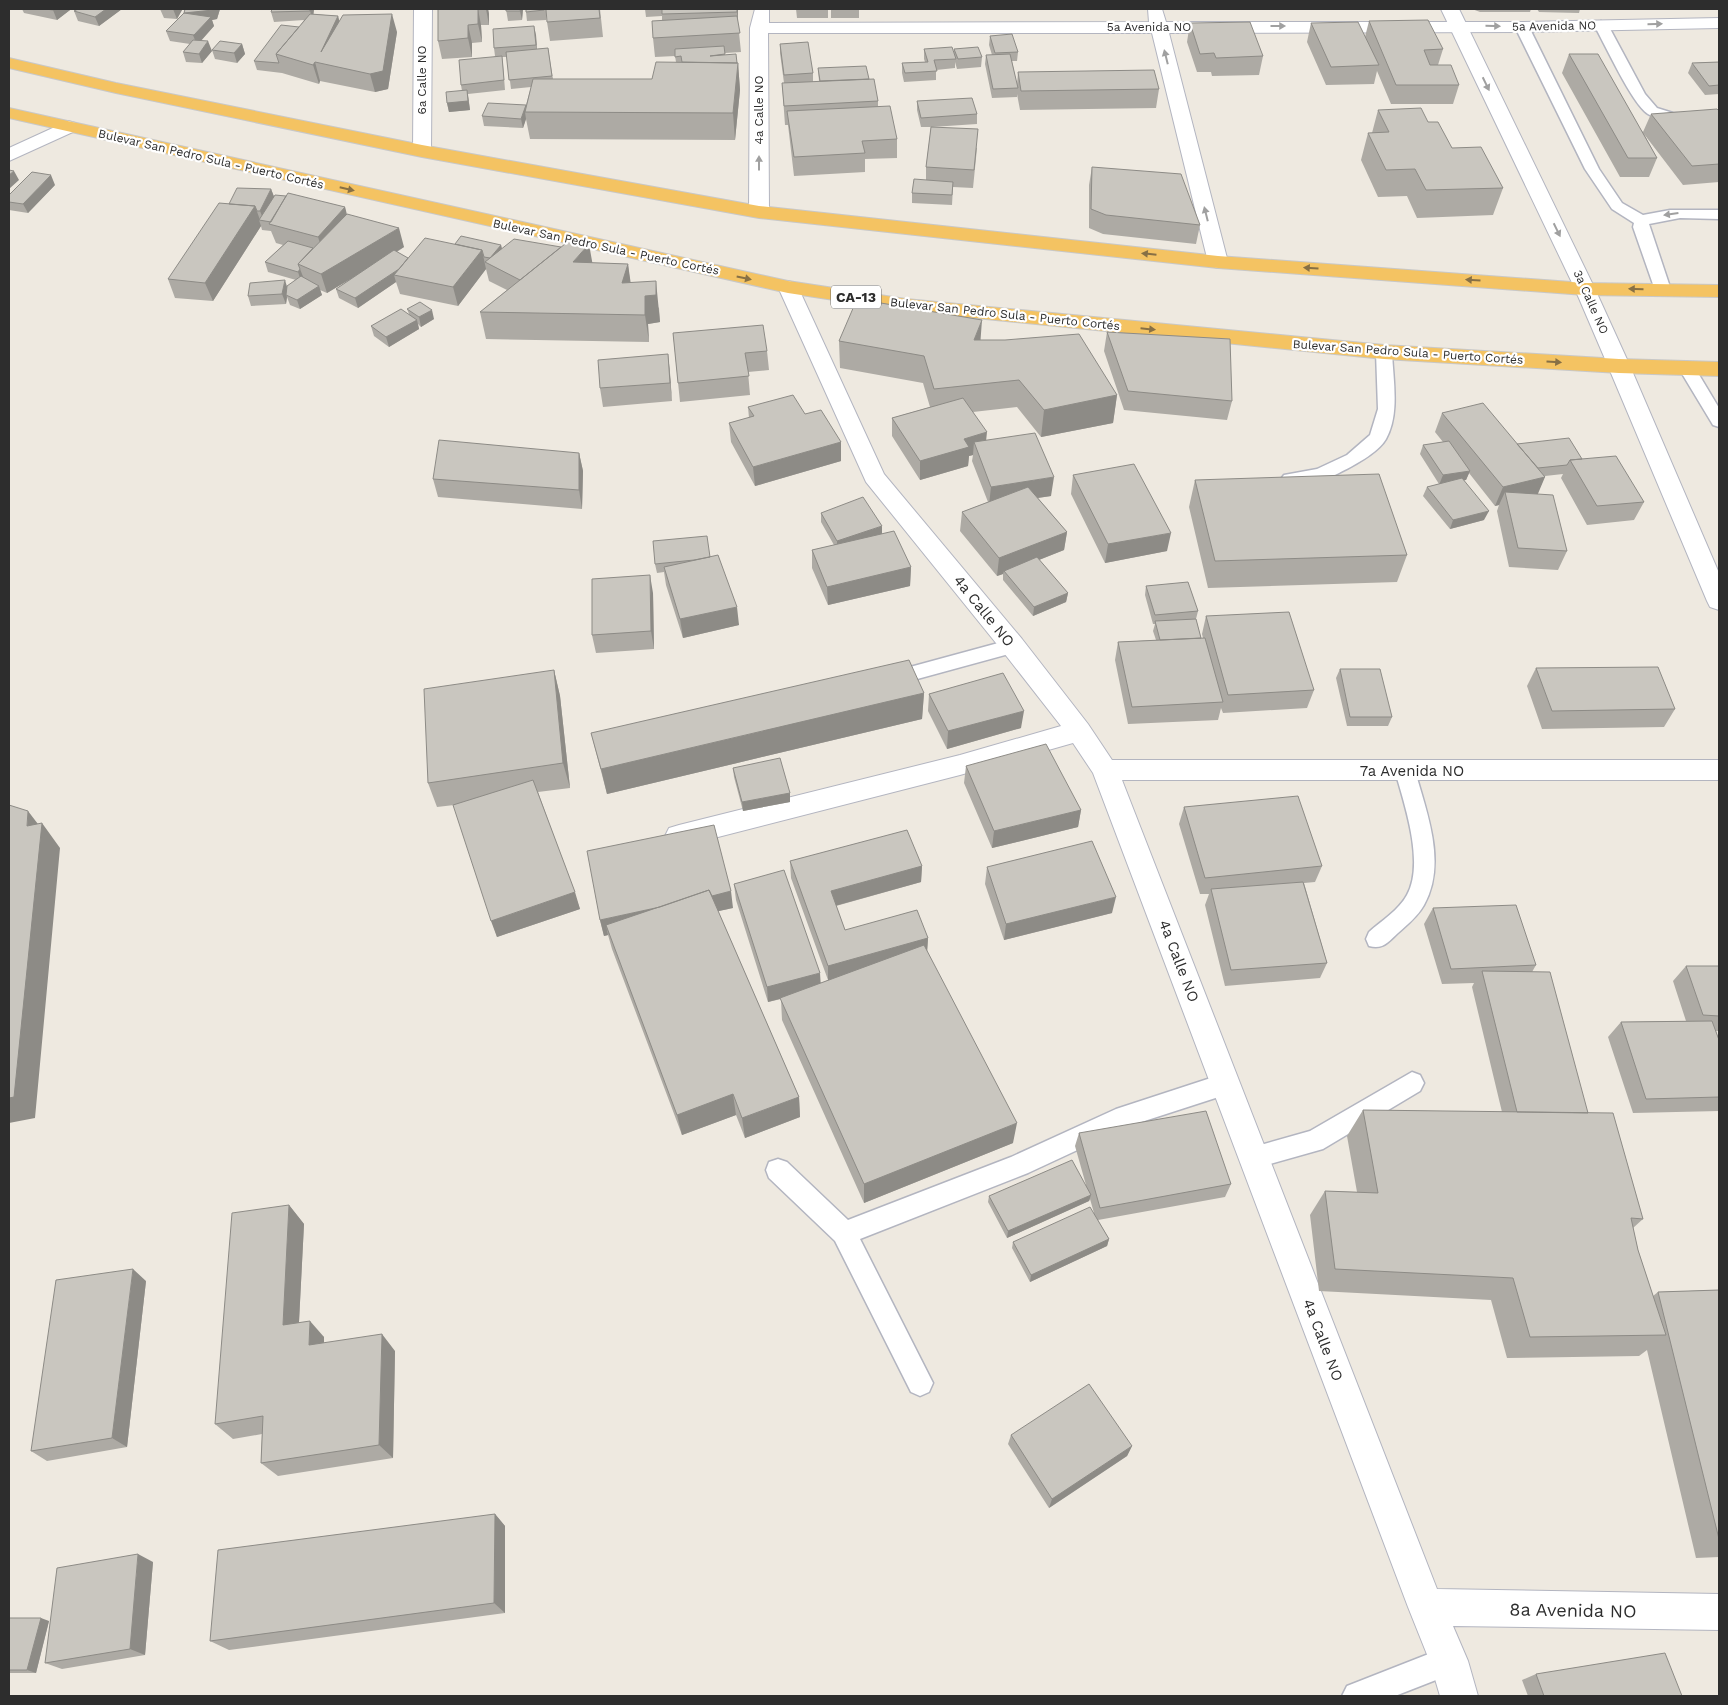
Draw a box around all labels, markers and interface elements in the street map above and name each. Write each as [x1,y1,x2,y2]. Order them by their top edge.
street label: 5a Avenida NO [1512,18,1596,34]
street label: 5a Avenida NO [1107,20,1191,34]
one-way arrow [1647,20,1663,28]
one-way arrow [1270,22,1286,30]
one-way arrow [1485,22,1501,30]
street label: 6a Calle NO [415,45,429,115]
one-way arrow [1162,49,1170,64]
street label: 4a Calle NO [752,75,766,145]
one-way arrow [1482,77,1490,91]
street label: Bulevar San Pedro Sula - Puerto Cortés [97,126,325,192]
one-way arrow [755,155,763,171]
one-way arrow [339,186,355,194]
one-way arrow [1202,207,1210,222]
one-way arrow [1662,210,1678,218]
street label: Bulevar San Pedro Sula - Puerto Cortés [492,216,720,278]
one-way arrow [1553,223,1561,238]
one-way arrow [1141,250,1157,258]
one-way arrow [1303,264,1319,272]
street label: 3a Calle NO [1571,268,1611,336]
one-way arrow [737,274,753,282]
one-way arrow [1465,276,1481,284]
one-way arrow [1627,285,1643,293]
road number: CA-13 [831,286,881,308]
street label: Bulevar San Pedro Sula - Puerto Cortés [889,295,1121,333]
one-way arrow [1141,325,1157,333]
street label: Bulevar San Pedro Sula - Puerto Cortés [1292,337,1524,367]
one-way arrow [1547,359,1563,367]
street label: 4a Calle NO [950,572,1018,650]
street label: 7a Avenida NO [1360,762,1464,780]
street label: 4a Calle NO [1155,917,1203,1005]
street label: 4a Calle NO [1299,1296,1347,1384]
street label: 8a Avenida NO [1509,1598,1637,1622]

